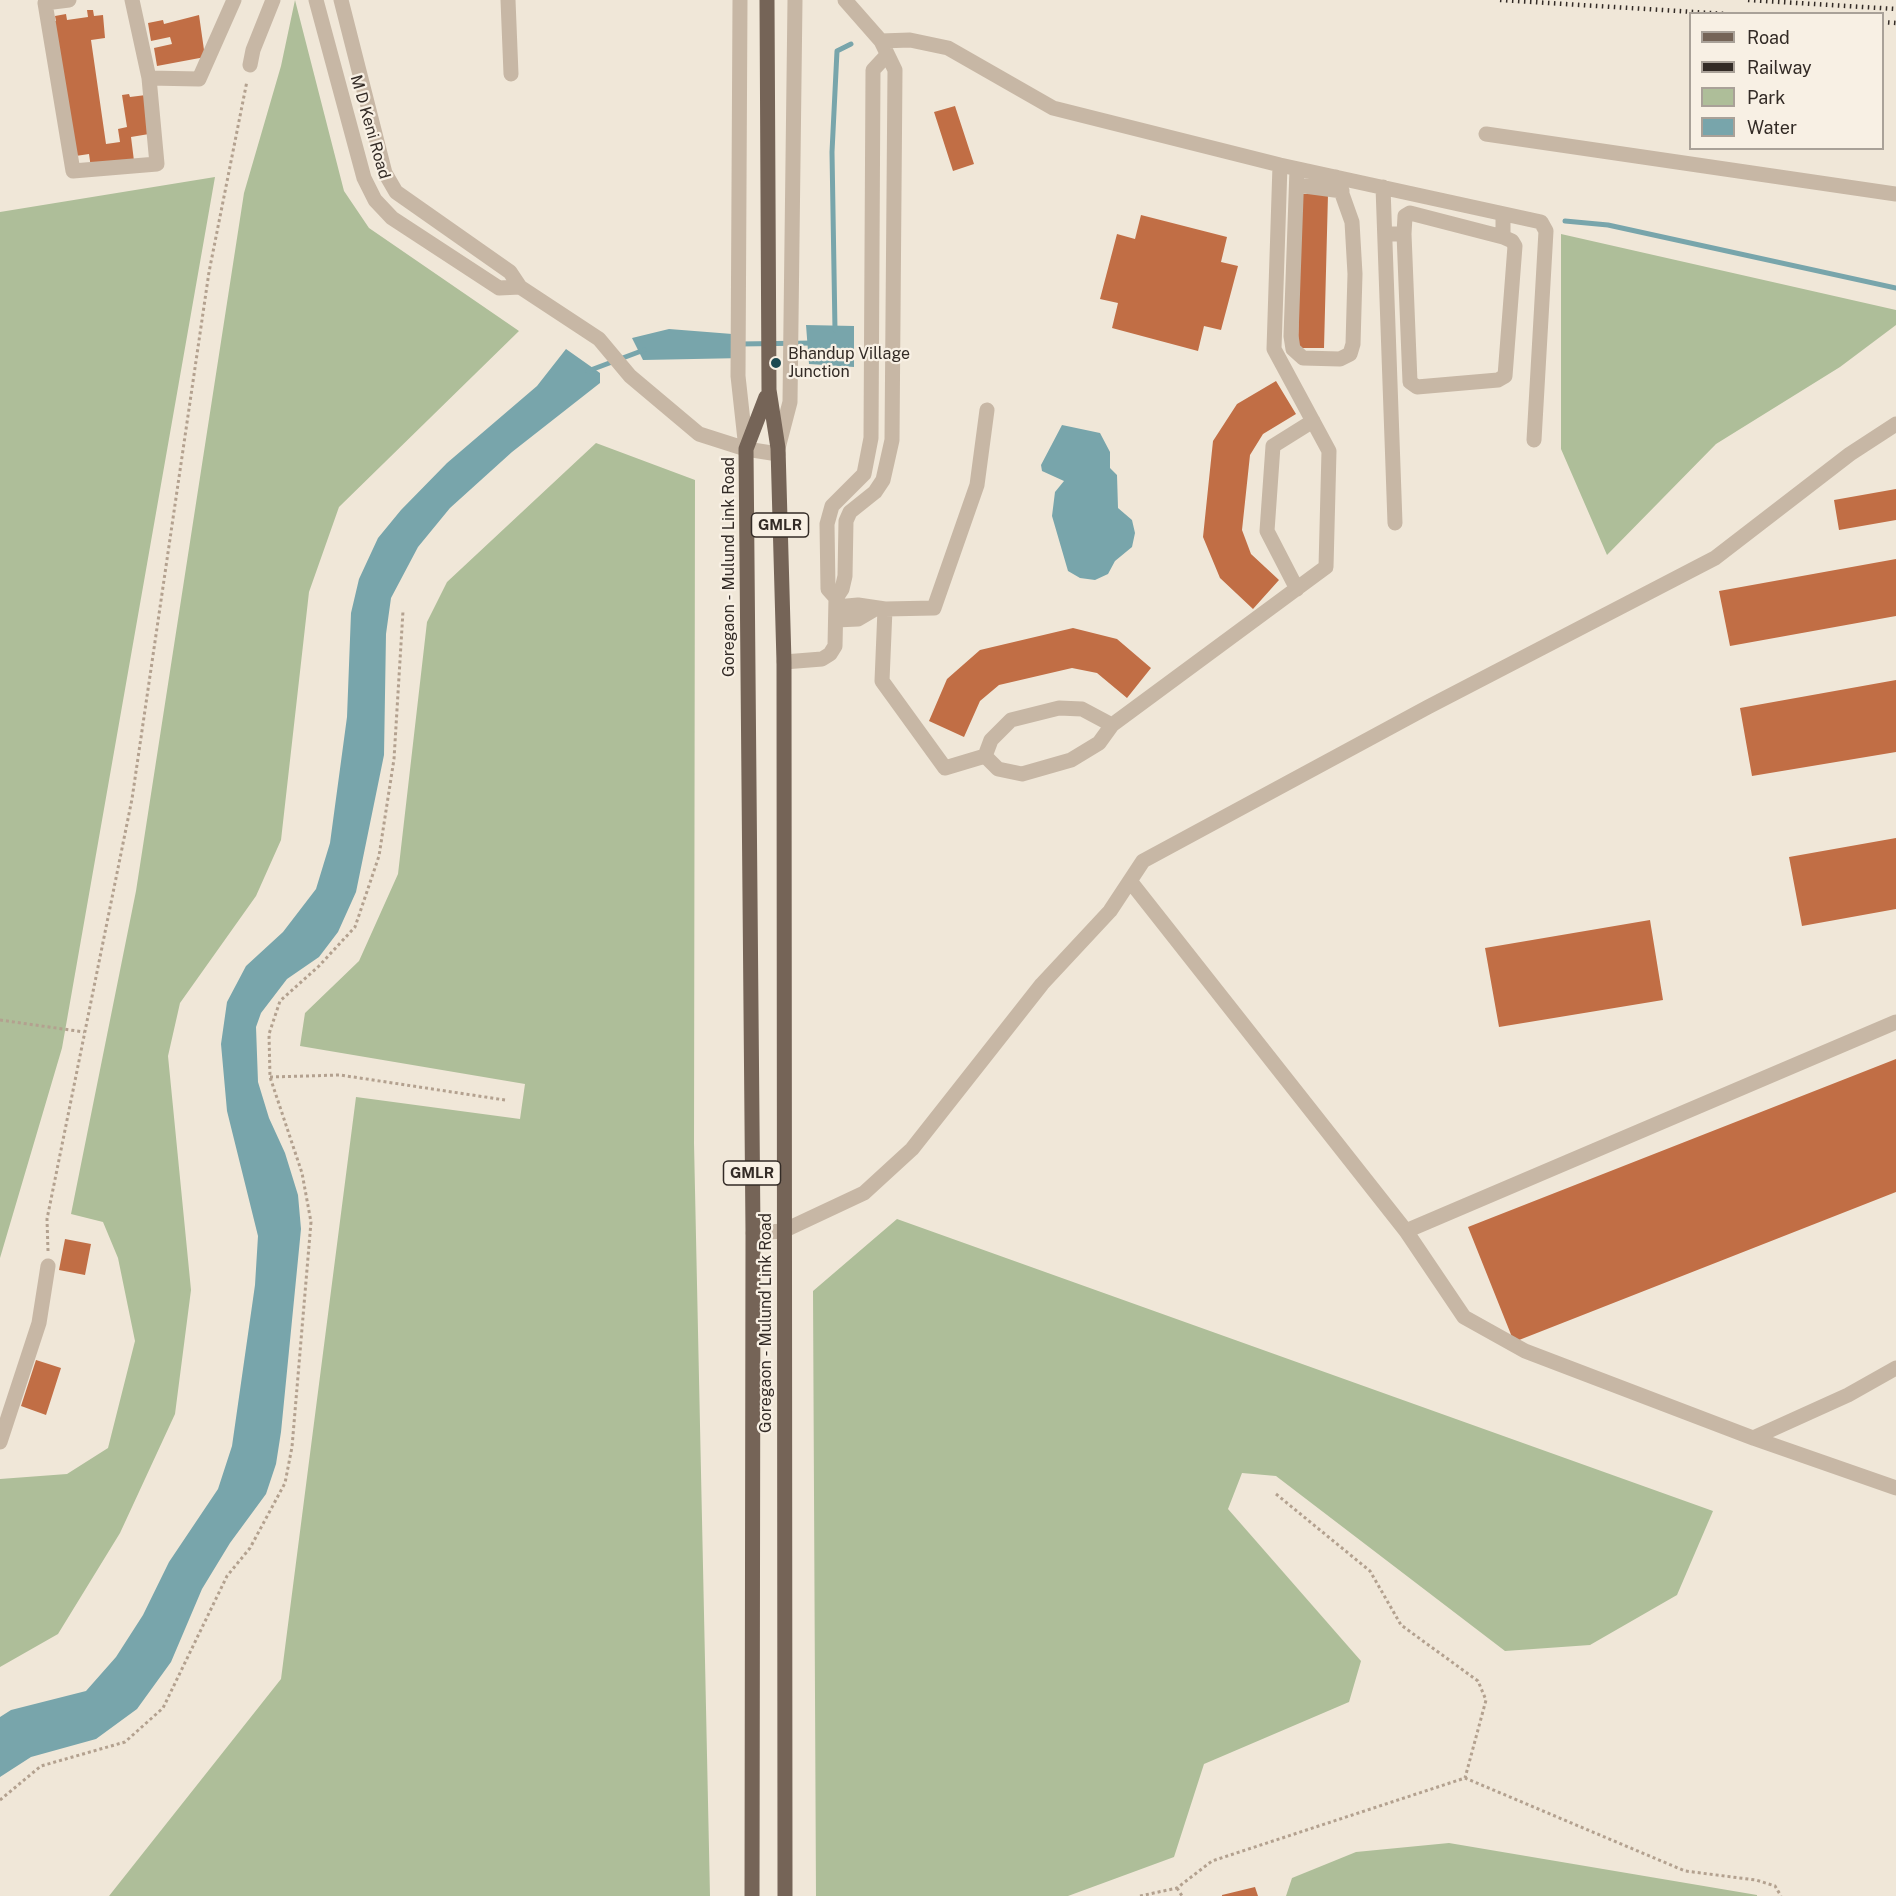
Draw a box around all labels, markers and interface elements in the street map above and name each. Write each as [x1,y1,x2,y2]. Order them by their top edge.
legend [1689,12,1884,150]
text: Road [1747,27,1790,48]
text: Railway [1747,57,1812,78]
street label: M D Keni Road [346,73,394,181]
text: Park [1747,87,1785,108]
text: Water [1747,117,1797,138]
place label: Bhandup Village Junction [788,344,910,382]
marker: Bhandup Village Junction [769,356,783,370]
street label: Goregaon - Mulund Link Road [719,457,739,677]
road number: GMLR [752,513,808,537]
road number: GMLR [724,1161,780,1185]
street label: Goregaon - Mulund Link Road [756,1213,776,1433]

